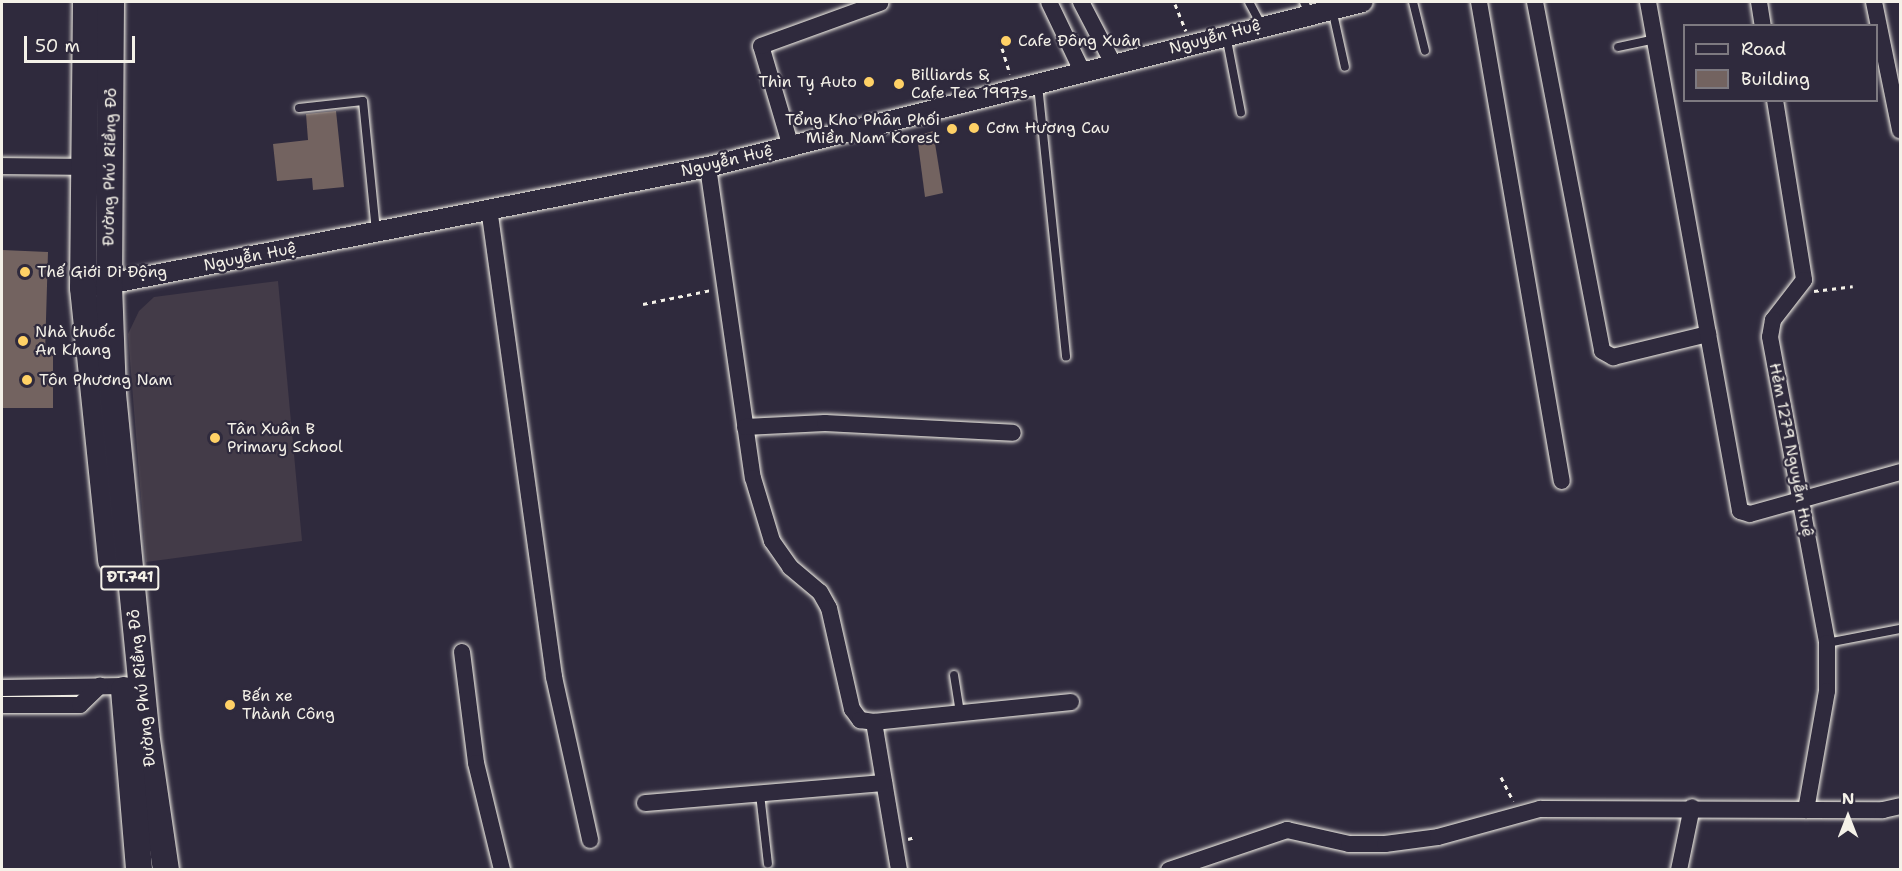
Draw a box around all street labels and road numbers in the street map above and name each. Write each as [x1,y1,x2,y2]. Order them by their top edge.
street label: Nguyễn Huệ [1167,16,1263,58]
street label: Đường Phú Riềng Đỏ [99,88,121,246]
street label: Nguyễn Huệ [679,141,775,181]
street label: Nguyễn Huệ [202,239,298,275]
street label: Hẻm 1279 Nguyễn Huệ [1765,361,1817,539]
road number: ĐT.741 [100,566,160,590]
street label: Đường Phú Riềng Đỏ [124,608,160,768]

